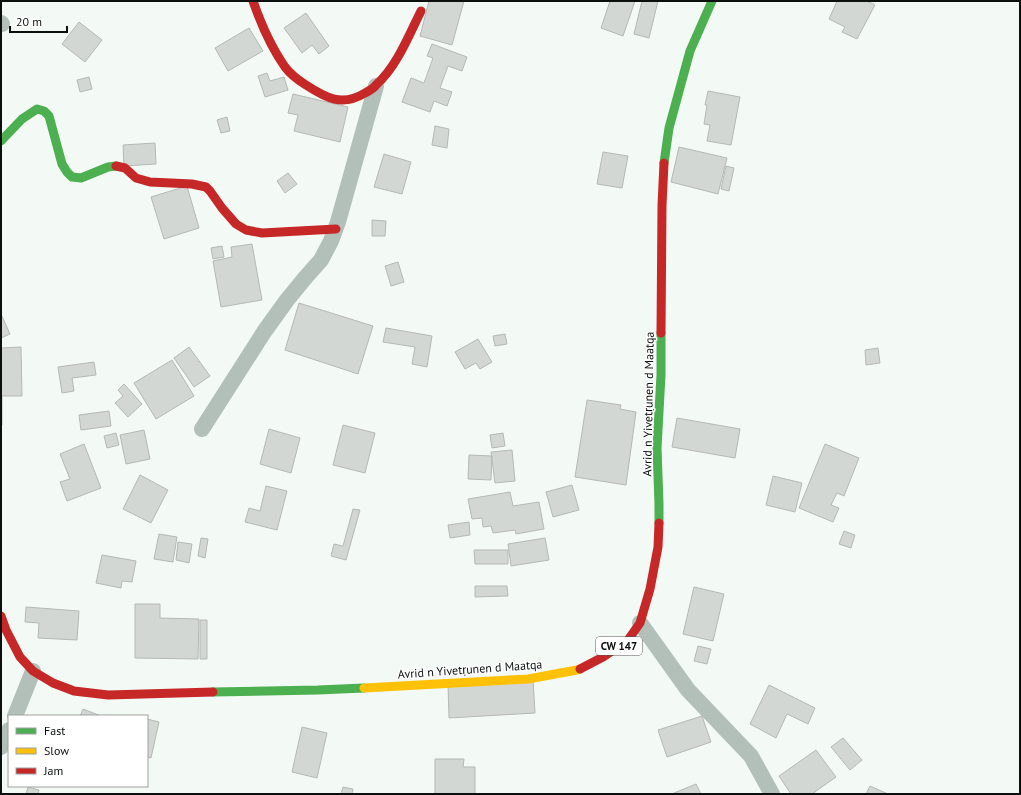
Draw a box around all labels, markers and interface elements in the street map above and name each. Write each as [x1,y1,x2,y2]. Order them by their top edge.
scale bar [10,8,67,34]
text: 20 m [16,14,42,29]
street label: Avrid n Yivetṛunen d Maatqa [639,331,657,477]
road number: CW 147 [596,637,642,655]
street label: Avrid n Yivetṛunen d Maatqa [397,656,543,682]
legend [8,715,148,787]
text: Fast [44,723,65,738]
text: Slow [44,743,69,758]
text: Jam [43,763,63,778]

